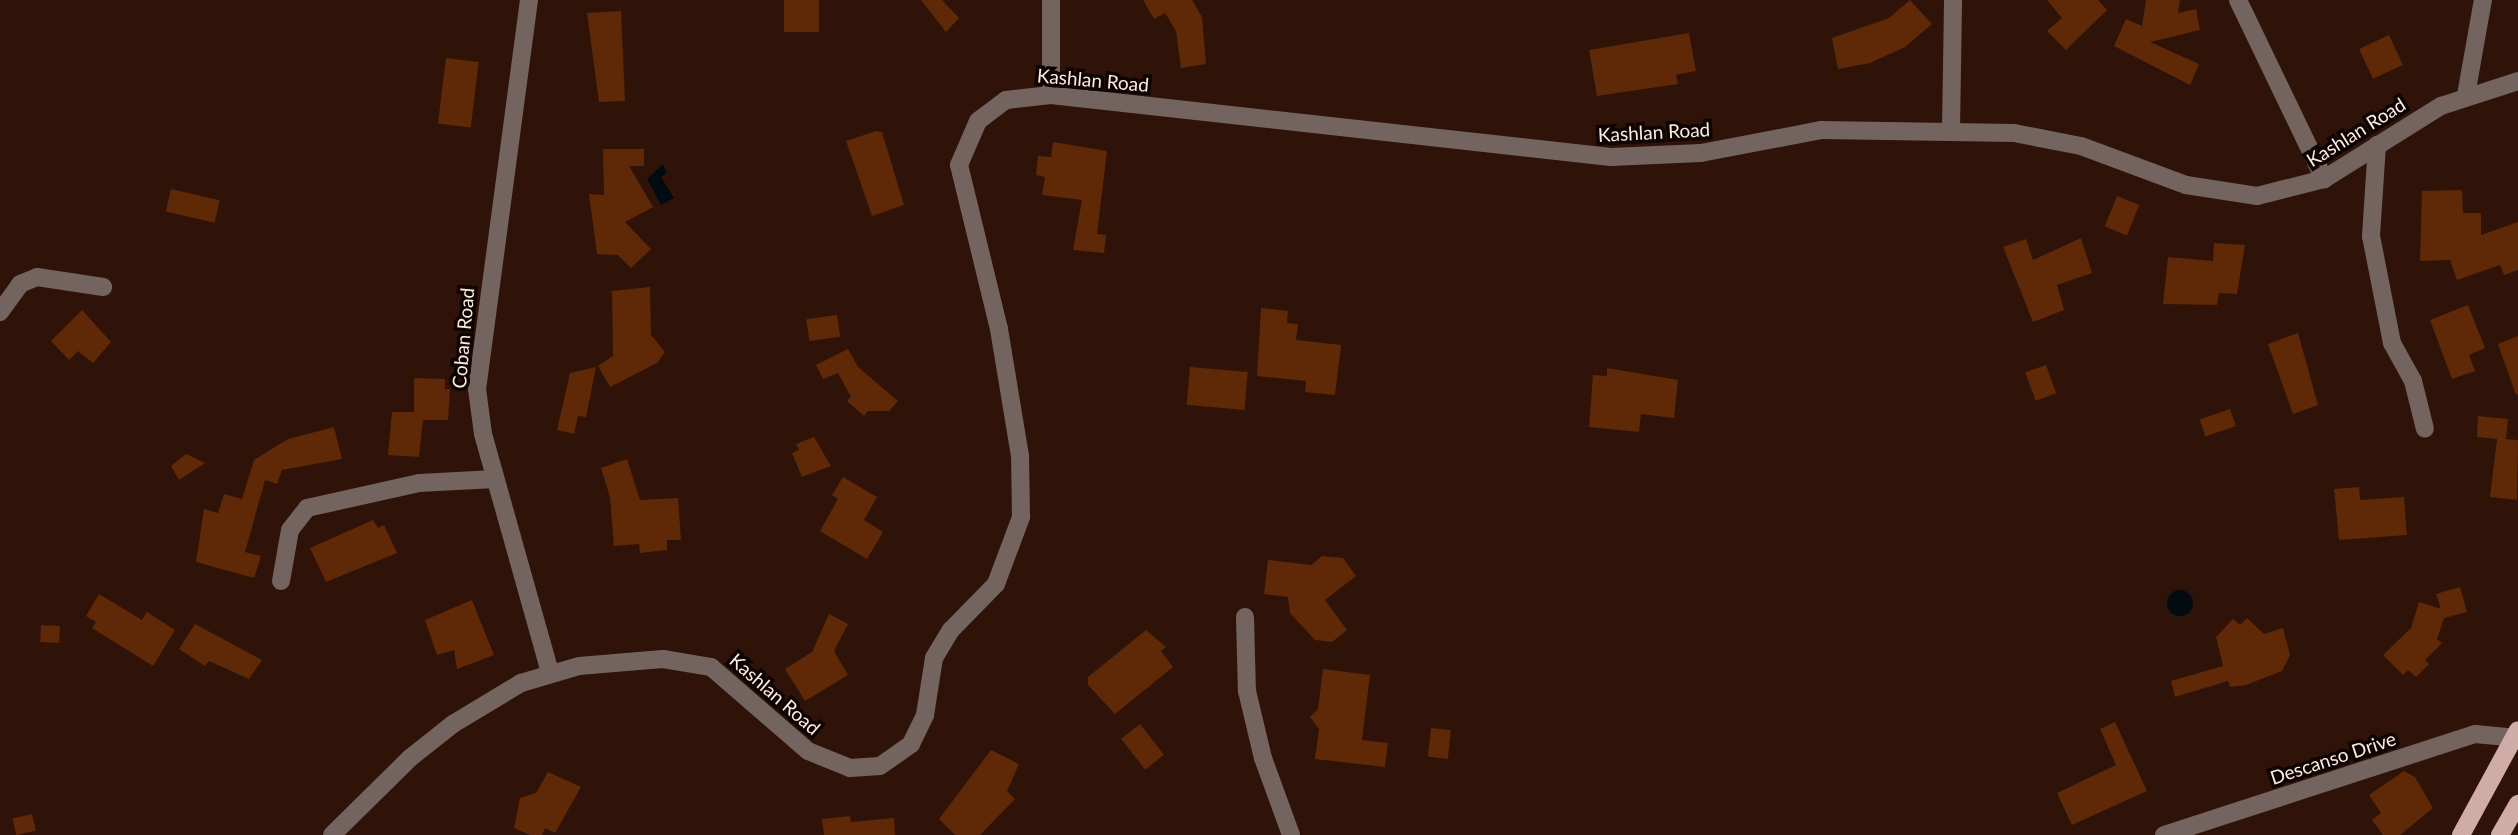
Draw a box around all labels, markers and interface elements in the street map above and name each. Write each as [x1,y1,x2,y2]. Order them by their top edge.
street label: Kashlan Road [1036,64,1150,96]
street label: Kashlan Road [2302,93,2410,171]
street label: Kashlan Road [1597,118,1711,146]
street label: Coban Road [447,287,479,389]
street label: Kashlan Road [725,649,825,739]
street label: Descanso Drive [2267,727,2399,789]

